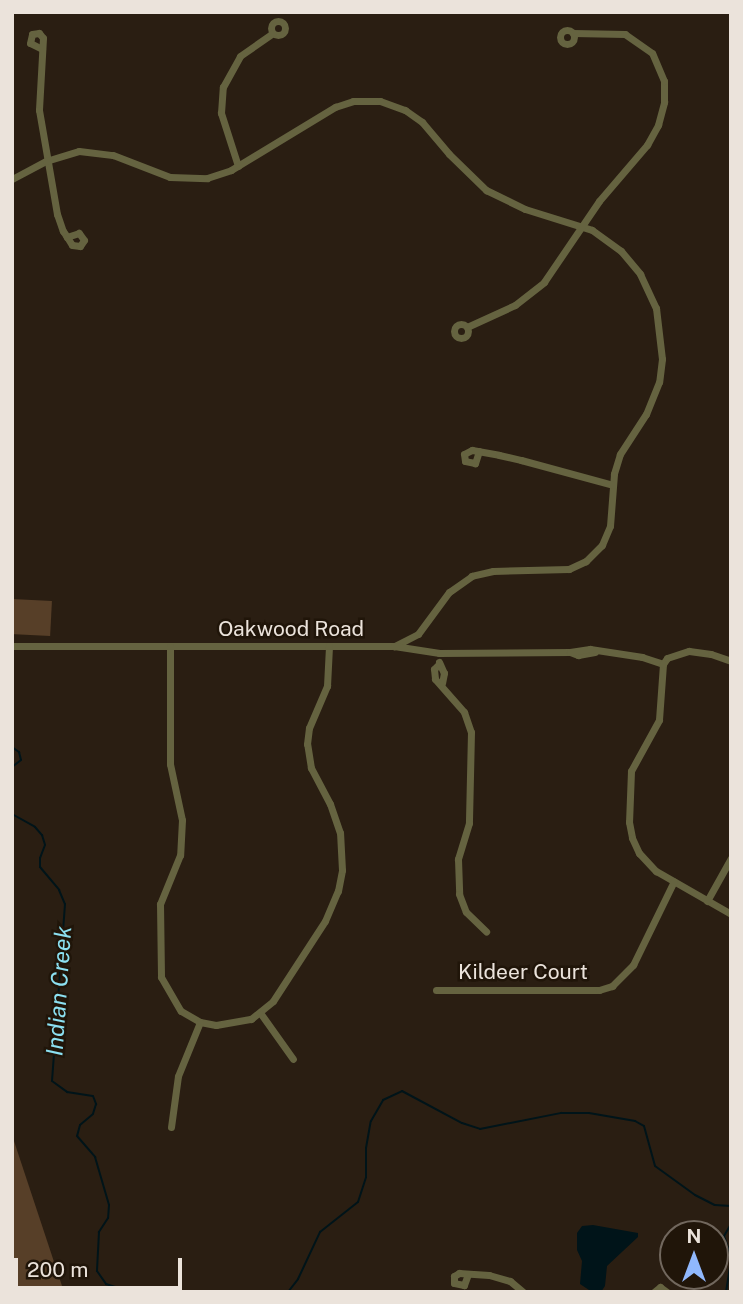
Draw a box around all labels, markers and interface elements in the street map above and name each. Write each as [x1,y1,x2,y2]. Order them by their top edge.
street label: Oakwood Road [218,616,364,642]
water label: Indian Creek [41,925,77,1057]
street label: Kildeer Court [458,959,588,985]
north arrow [659,1220,729,1290]
text: N [687,1225,701,1247]
scale bar [18,1244,186,1288]
text: 200 m [27,1257,88,1282]

